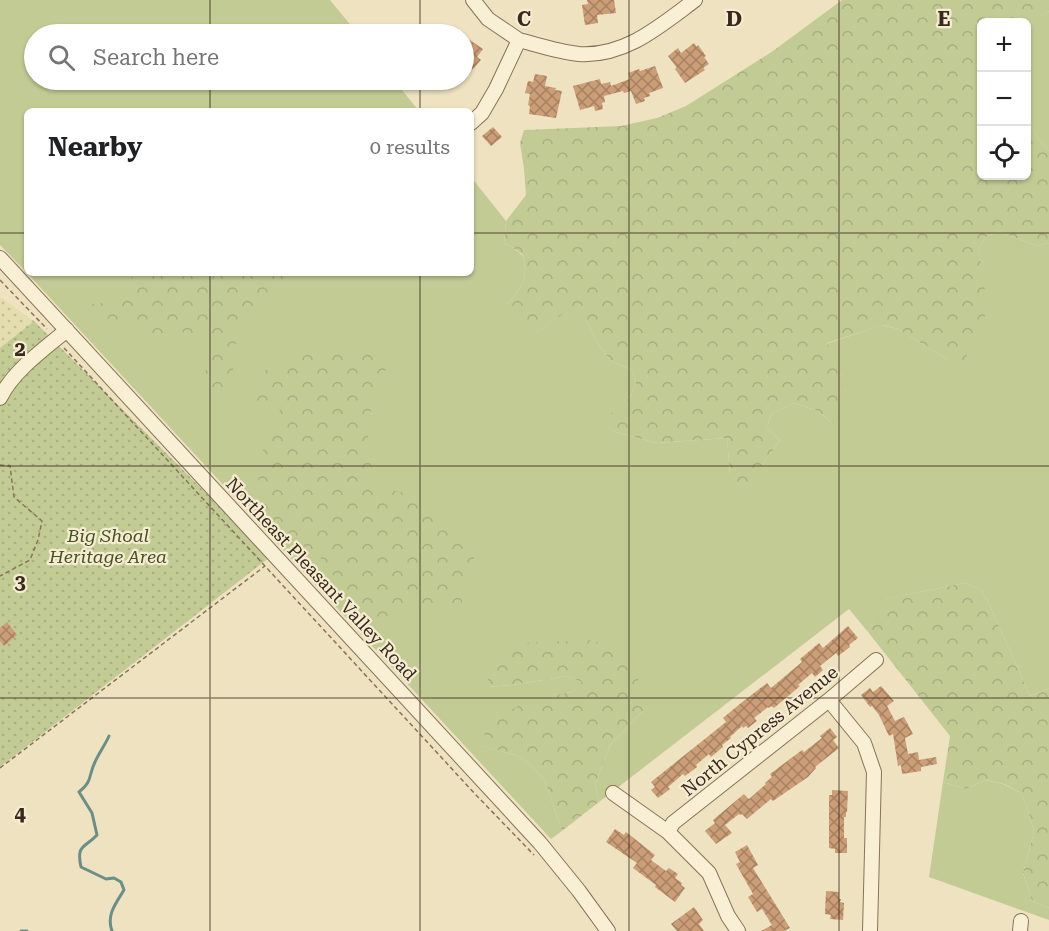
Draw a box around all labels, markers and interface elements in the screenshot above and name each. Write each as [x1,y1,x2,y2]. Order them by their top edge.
text: C [517,7,531,31]
text: D [726,7,742,31]
text: E [938,7,951,31]
map controls [977,18,1031,180]
button: + [977,18,1031,72]
search box [24,24,474,90]
icon: search [45,41,78,74]
text: Search here [93,45,219,70]
button: − [977,72,1031,126]
button: locate [977,126,1031,180]
text: Nearby [48,132,142,162]
text: 0 results [370,135,450,159]
text: 2 [14,337,26,361]
street label: Northeast Pleasant Valley Road [222,473,421,685]
park label: Big Shoal Heritage Area [48,525,167,567]
text: 3 [14,570,26,594]
street label: North Cypress Avenue [677,661,842,800]
text: 4 [14,802,26,826]

